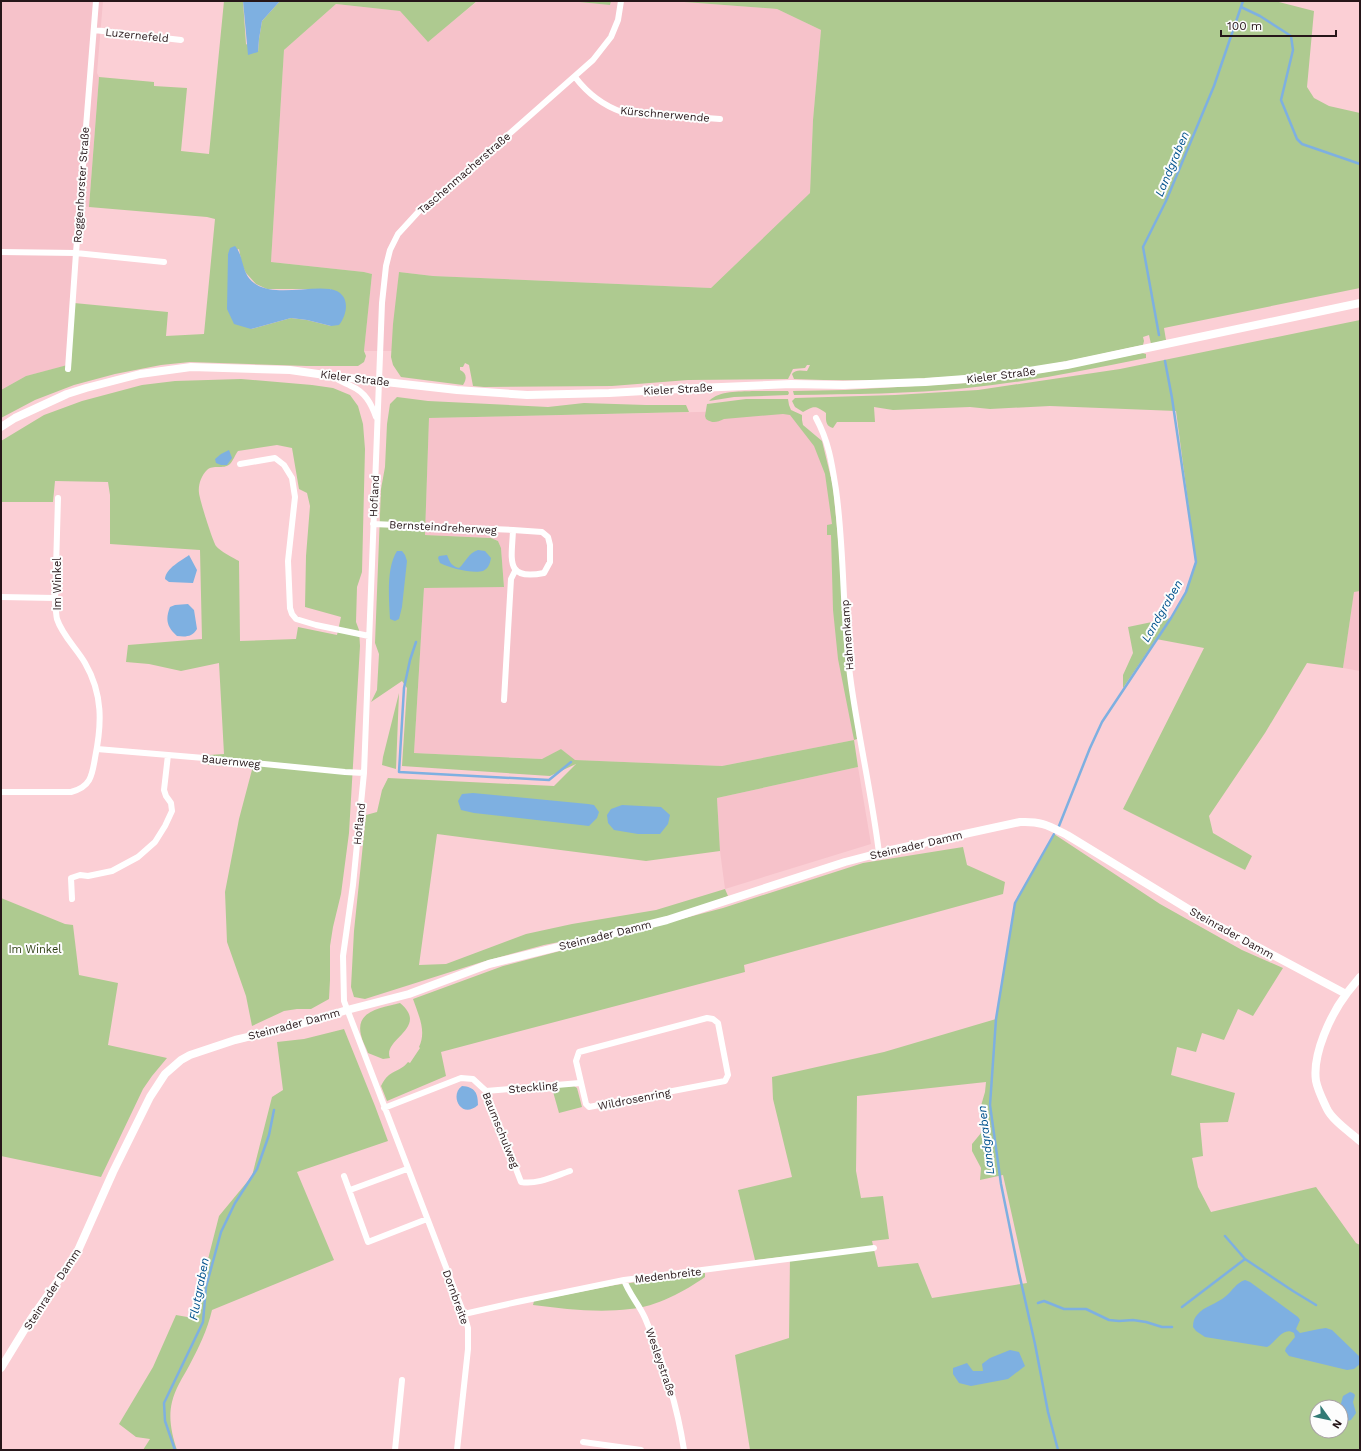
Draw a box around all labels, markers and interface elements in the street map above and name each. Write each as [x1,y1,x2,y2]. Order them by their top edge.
scale bar [1221,12,1336,38]
text: 100 m [1227,19,1262,33]
street label: Luzernefeld [105,26,169,45]
street label: Kürschnerwende [620,104,710,125]
street label: Roggenhorster Straße [71,127,92,244]
water label: Landgraben [1152,129,1192,199]
street label: Taschenmacherstraße [416,130,513,217]
street label: Kieler Straße [966,365,1036,386]
street label: Kieler Straße [320,368,390,389]
street label: Kieler Straße [643,381,713,398]
street label: Hofland [367,475,382,517]
street label: Bernsteindreherweg [389,518,497,537]
street label: Im Winkel [51,557,64,611]
water label: Landgraben [1139,577,1185,645]
street label: Hahnenkamp [839,599,856,671]
street label: Bauernweg [201,752,261,771]
street label: Hofland [351,802,368,846]
street label: Steinrader Damm [869,829,964,862]
street label: Steinrader Damm [1187,905,1276,962]
street label: Steinrader Damm [558,918,653,953]
park label: Im Winkel [8,943,62,956]
street label: Steinrader Damm [247,1006,342,1043]
street label: Steckling [508,1079,558,1096]
street label: Wildrosenring [597,1086,672,1113]
street label: Baumschulweg [479,1090,522,1170]
water label: Landgraben [975,1105,997,1175]
street label: Steinrader Damm [21,1246,84,1333]
water label: Flutgraben [186,1257,212,1321]
street label: Medenbreite [634,1265,702,1286]
street label: Dornbreite [440,1268,471,1326]
street label: Wesleystraße [643,1326,678,1398]
north arrow [1309,1399,1349,1439]
text: N [1329,1417,1345,1431]

